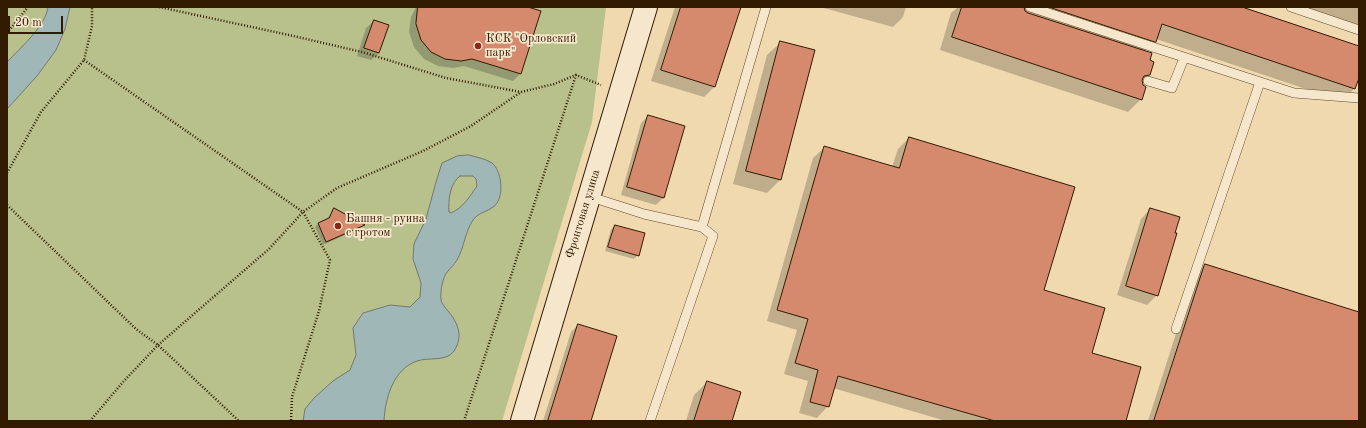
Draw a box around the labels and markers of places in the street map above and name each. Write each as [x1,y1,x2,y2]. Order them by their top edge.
place label: КСК "Орловский парк" [486,32,576,60]
marker: КСК "Орловский парк" [473,41,483,51]
place label: Башня - руина с гротом [346,212,425,240]
marker: Башня - руина с гротом [333,221,343,231]

